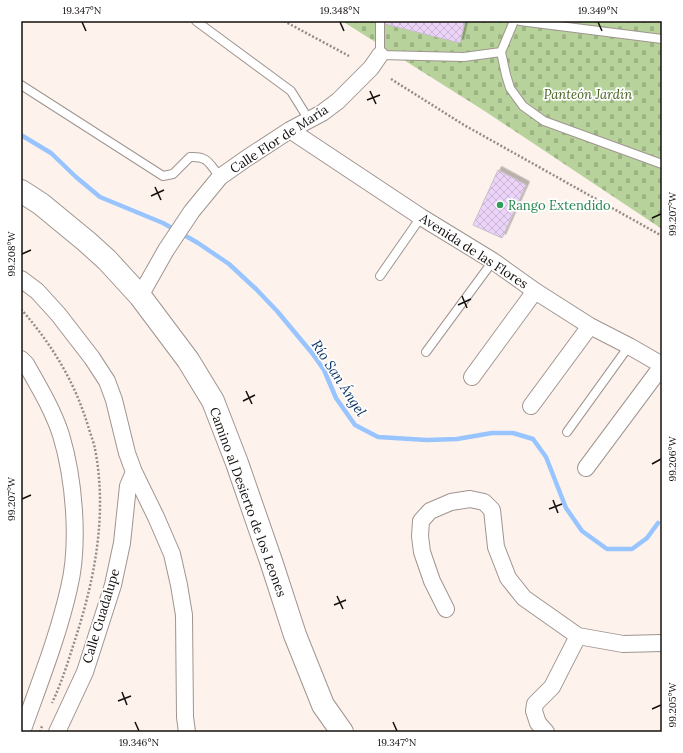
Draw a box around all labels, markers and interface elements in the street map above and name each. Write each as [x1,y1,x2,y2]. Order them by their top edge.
text: 19.347°N [63,4,102,17]
text: 19.348°N [320,4,360,17]
text: 19.349°N [578,4,618,17]
park label: Panteón Jardín [544,86,632,103]
street label: Calle Flor de María [227,101,331,177]
text: 99.207°W [666,191,679,236]
place label: Rango Extendido [508,197,611,214]
marker: Rango Extendido [495,200,505,210]
street label: Avenida de las Flores [416,209,531,292]
text: 99.208°W [5,230,18,277]
water label: Río San Ángel [308,336,370,420]
street label: Camino al Desierto de los Leones [206,405,290,599]
text: 99.206°W [666,435,679,482]
text: 99.207°W [5,476,18,521]
street label: Calle Guadalupe [79,567,123,665]
text: 99.205°W [666,682,679,727]
text: 19.346°N [119,736,159,749]
text: 19.347°N [378,736,417,749]

